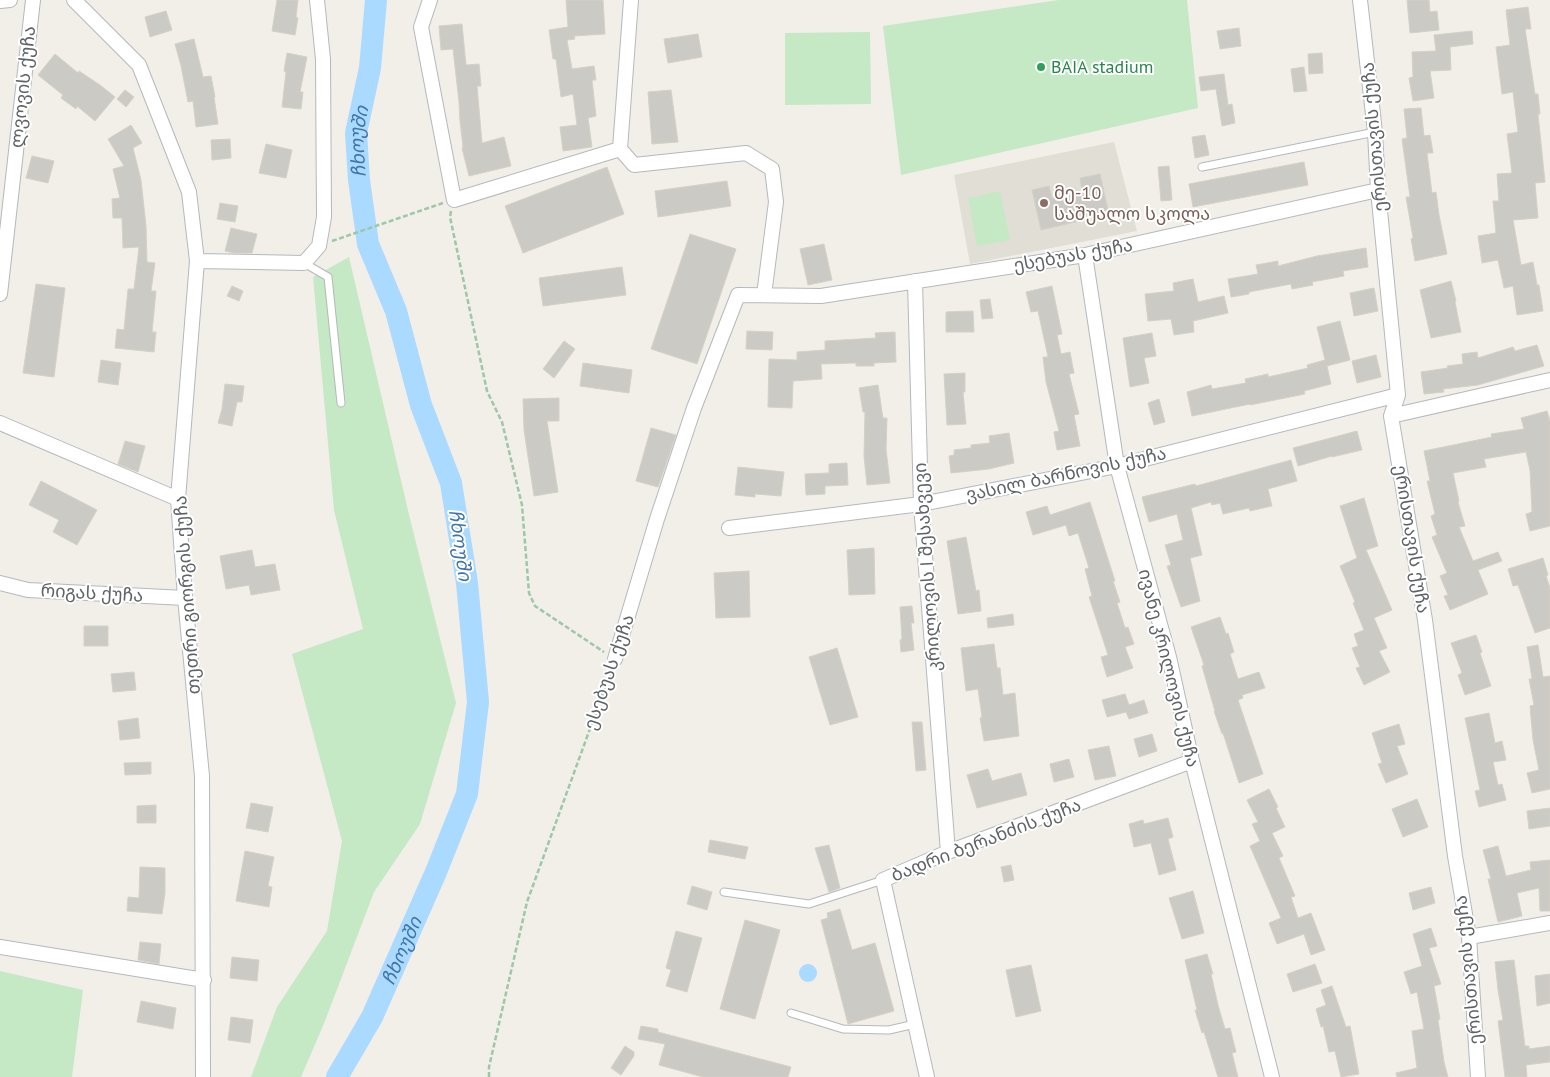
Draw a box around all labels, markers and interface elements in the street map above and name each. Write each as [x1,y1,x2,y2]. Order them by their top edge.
street label: ლვოვის ქუჩა [5,25,40,149]
place label: BAIA stadium [1051,55,1153,78]
marker: BAIA stadium [1035,61,1047,73]
street label: ერისთავის ქუჩა [1356,61,1391,213]
water label: ჩხოუში [344,103,374,178]
place label: მე-10 საშუალო სკოლა [1054,181,1210,225]
marker: მე-10 საშუალო სკოლა [1038,197,1050,209]
street label: ესებუას ქუჩა [1012,233,1134,276]
street label: ვასილ ბარნოვის ქუჩა [964,441,1168,506]
street label: კრილოვის I შესახვევი [908,462,945,672]
street label: ერისთავის ქუჩა [1389,463,1436,615]
street label: თეთრი გიორგის ქუჩა [168,495,205,695]
water label: ჩხოუში [444,508,478,583]
street label: ივანე კრილოვის ქუჩა [1134,566,1205,769]
street label: რიგას ქუჩა [40,578,144,607]
street label: ესებუას ქუჩა [578,611,639,733]
street label: ბადრი ბერანძის ქუჩა [888,793,1084,886]
street label: ერისთავის ქუჩა [1448,894,1487,1046]
water label: ჩხოუში [376,912,427,988]

